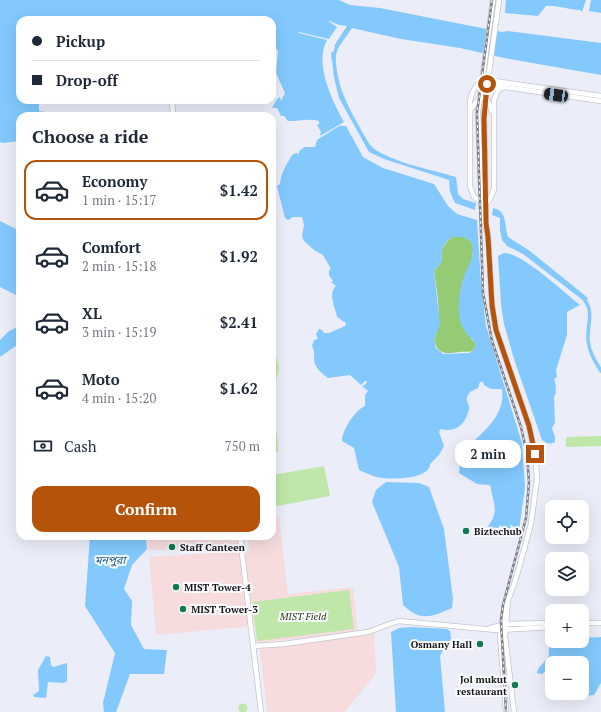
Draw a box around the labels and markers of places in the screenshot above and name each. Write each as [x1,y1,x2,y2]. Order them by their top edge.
place label: Biztechub [474,525,522,538]
marker: Biztechub [461,526,471,536]
place label: Staff Canteen [180,541,246,554]
marker: Staff Canteen [167,542,177,552]
place label: MIST Tower-4 [184,581,251,594]
marker: MIST Tower-4 [171,582,181,592]
place label: MIST Tower-3 [191,603,258,616]
marker: MIST Tower-3 [178,604,188,614]
place label: Osmany Hall [411,638,473,651]
marker: Osmany Hall [475,639,485,649]
place label: Jol mukut restaurant [457,673,507,698]
marker: Jol mukut restaurant [510,680,520,690]

